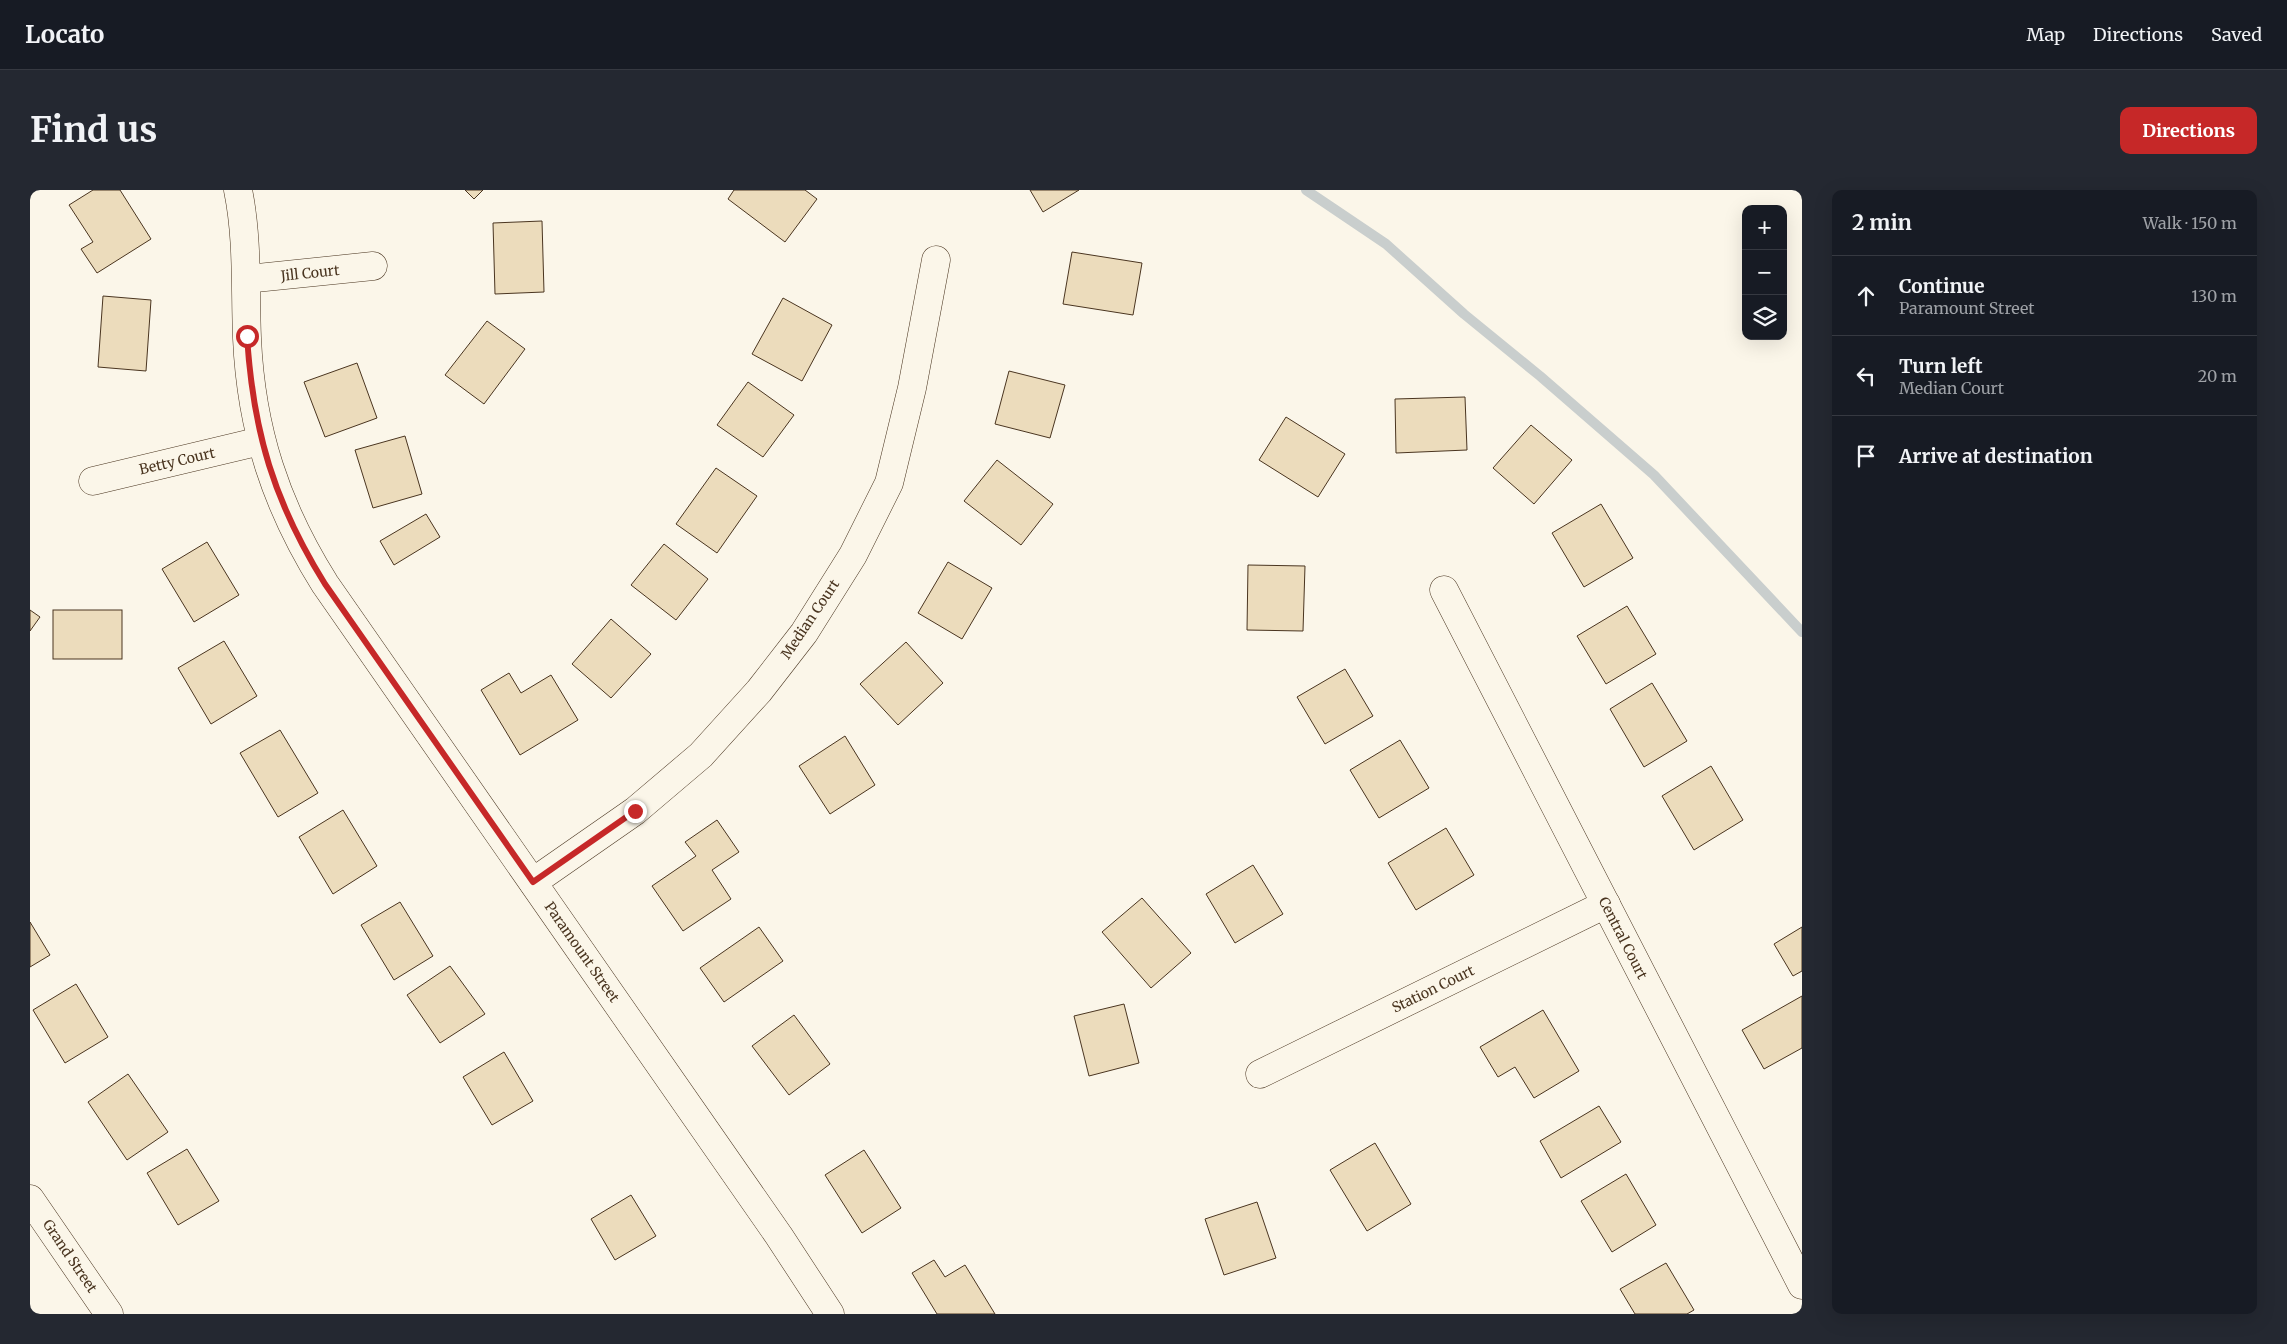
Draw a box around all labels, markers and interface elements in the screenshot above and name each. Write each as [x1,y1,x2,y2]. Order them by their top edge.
text: Locato [25,19,104,50]
text: Map [2027,23,2065,46]
text: Directions [2093,23,2183,46]
text: Saved [2211,23,2262,46]
button: Directions [2120,107,2257,154]
text: Find us [30,108,157,152]
map controls [1742,205,1787,340]
button: + [1742,205,1787,250]
text: 2 min [1852,209,1912,236]
text: Walk · 150 m [2143,213,2237,233]
button: − [1742,250,1787,295]
street label: Jill Court [279,261,341,285]
text: Continue [1899,274,1985,298]
icon: ahead [1852,282,1880,310]
text: 130 m [2191,286,2237,306]
button: layers [1742,295,1787,340]
text: Paramount Street [1899,298,2035,318]
route start [236,325,259,348]
text: Turn left [1899,354,1983,378]
icon: left [1852,362,1880,390]
text: 20 m [2198,366,2237,386]
text: Median Court [1899,378,2004,398]
icon: arrive [1852,442,1880,470]
street label: Betty Court [137,443,217,478]
text: Arrive at destination [1899,444,2093,468]
street label: Median Court [777,575,843,662]
route end [624,800,647,823]
street label: Central Court [1595,894,1652,983]
street label: Paramount Street [541,898,624,1006]
street label: Station Court [1389,961,1478,1017]
street label: Grand Street [39,1216,101,1297]

